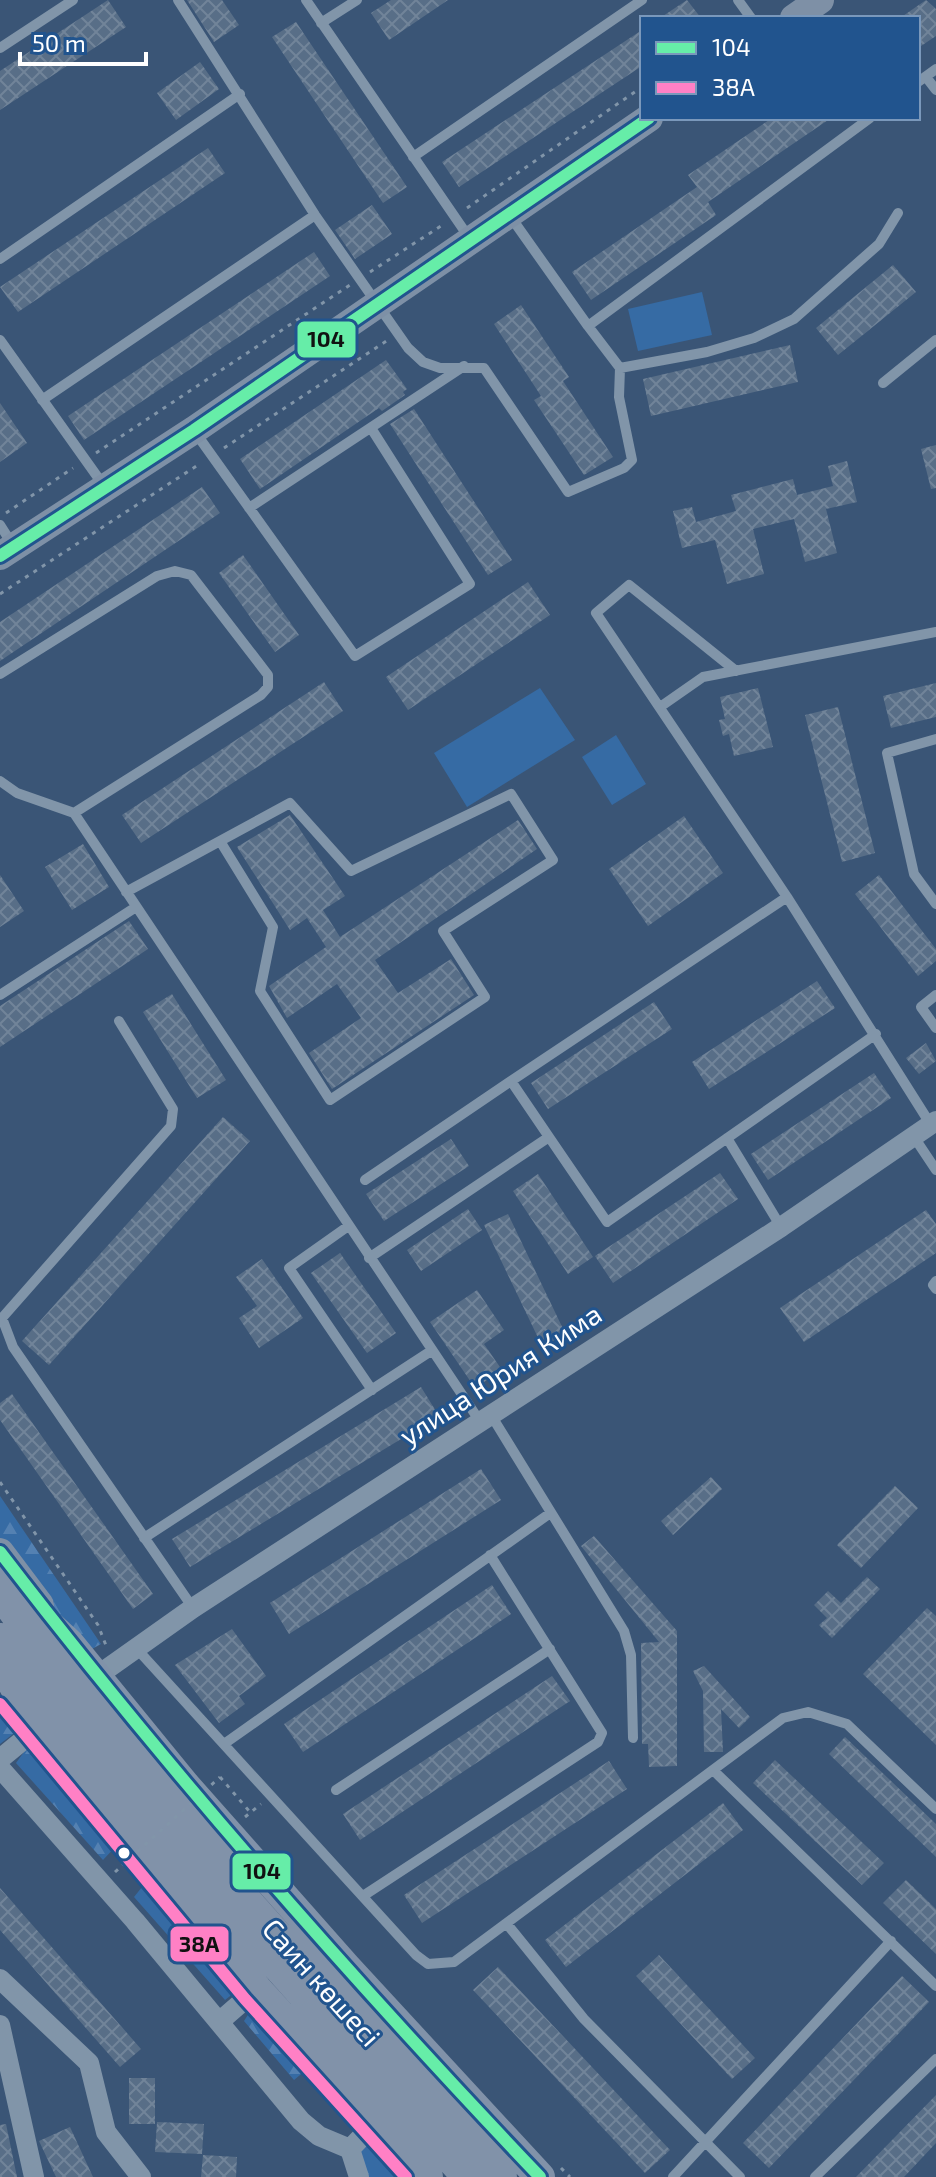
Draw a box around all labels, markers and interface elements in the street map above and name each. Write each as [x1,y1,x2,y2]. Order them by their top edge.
scale bar [20,16,146,66]
legend [640,16,920,120]
text: 50 m [32,28,86,57]
text: 104 [712,32,751,61]
text: 38А [712,72,755,101]
line badge: 104 [296,320,357,359]
text: 104 [307,325,345,351]
street label: улица Юрия Кима [393,1296,607,1452]
unlabelled marker [116,1845,132,1861]
line badge: 104 [231,1852,292,1891]
text: 104 [243,1857,281,1883]
street label: Саин көшесі [256,1911,388,2053]
line badge: 38А [169,1925,230,1963]
text: 38А [179,1930,220,1956]

